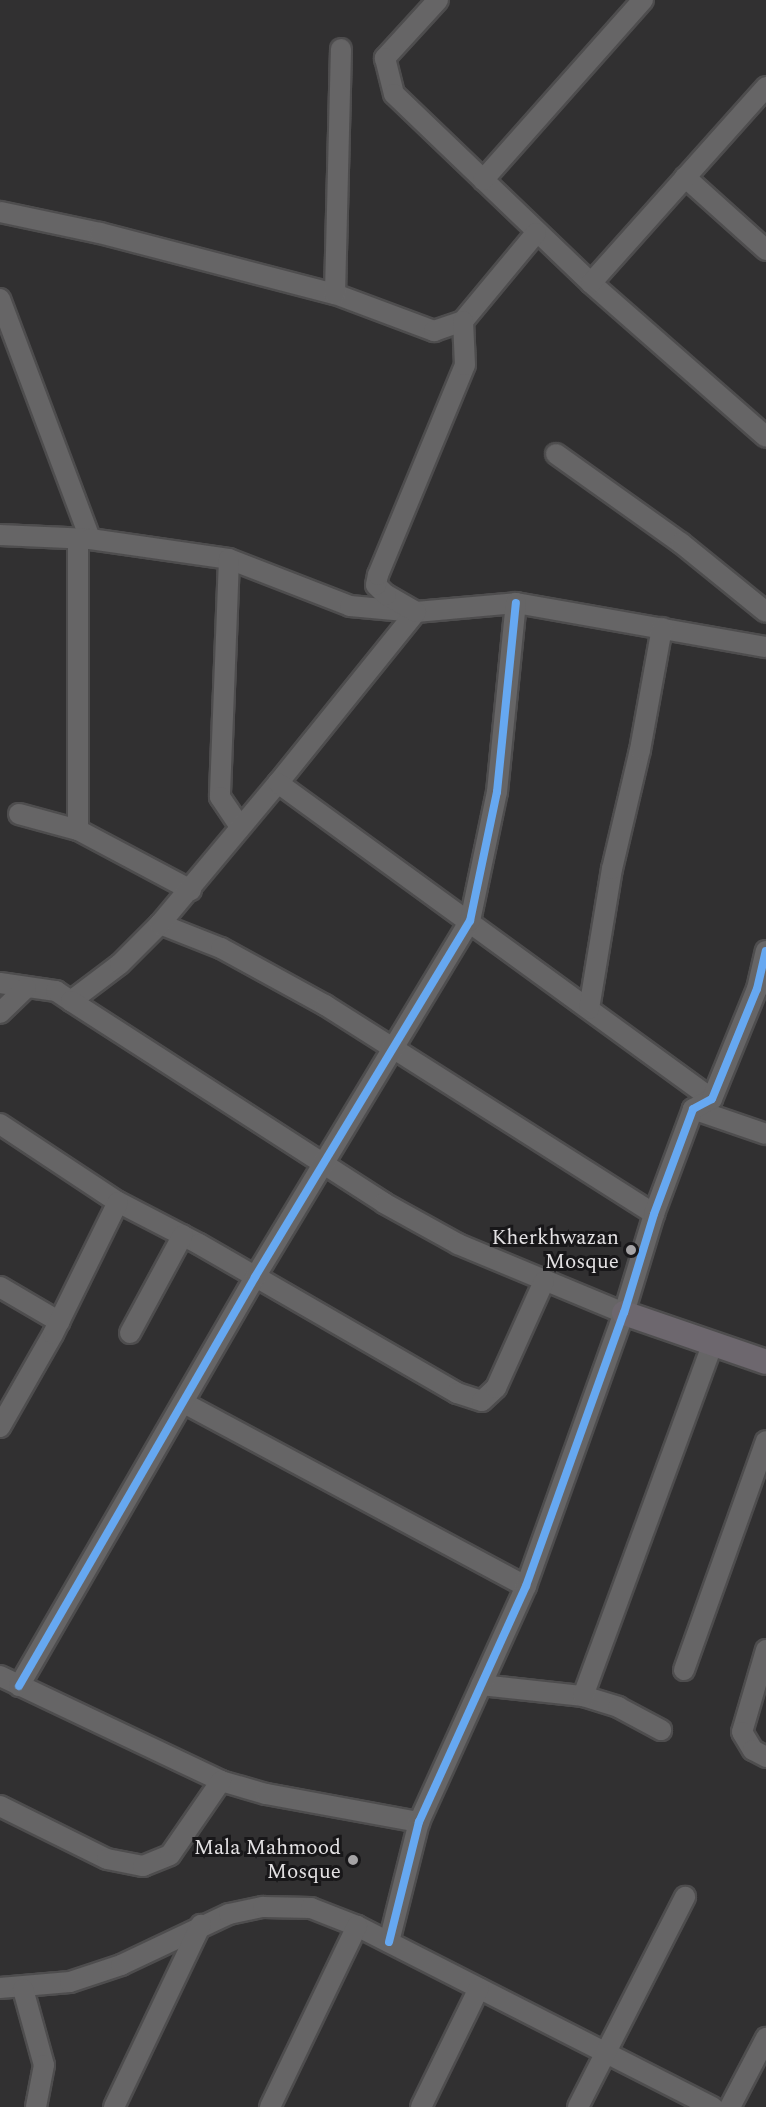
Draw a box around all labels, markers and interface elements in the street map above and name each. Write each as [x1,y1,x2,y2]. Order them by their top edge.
place label: Kherkhwazan Mosque [492,1225,619,1275]
marker: Kherkhwazan Mosque [624,1243,638,1257]
place label: Mala Mahmood Mosque [194,1835,341,1885]
marker: Mala Mahmood Mosque [346,1853,360,1867]

